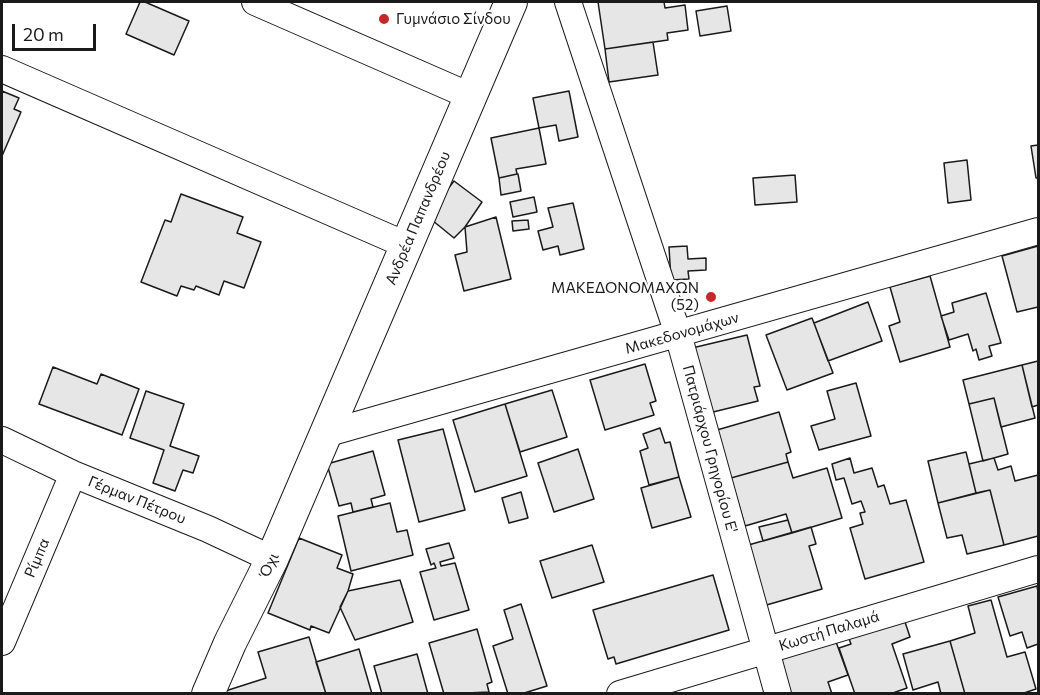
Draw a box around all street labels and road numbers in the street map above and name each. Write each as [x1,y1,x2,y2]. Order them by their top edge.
street label: Ανδρέα Παπανδρέου [382,149,454,287]
street label: Μακεδονομάχων [623,308,741,358]
street label: Πατριάρχου Γρηγορίου Ε' [679,363,741,535]
street label: Γέρμαν Πέτρου [85,472,189,528]
street label: Ρίμπα [21,536,53,580]
street label: Όχι [255,550,283,580]
street label: Κωστή Παλαμά [777,607,881,655]

